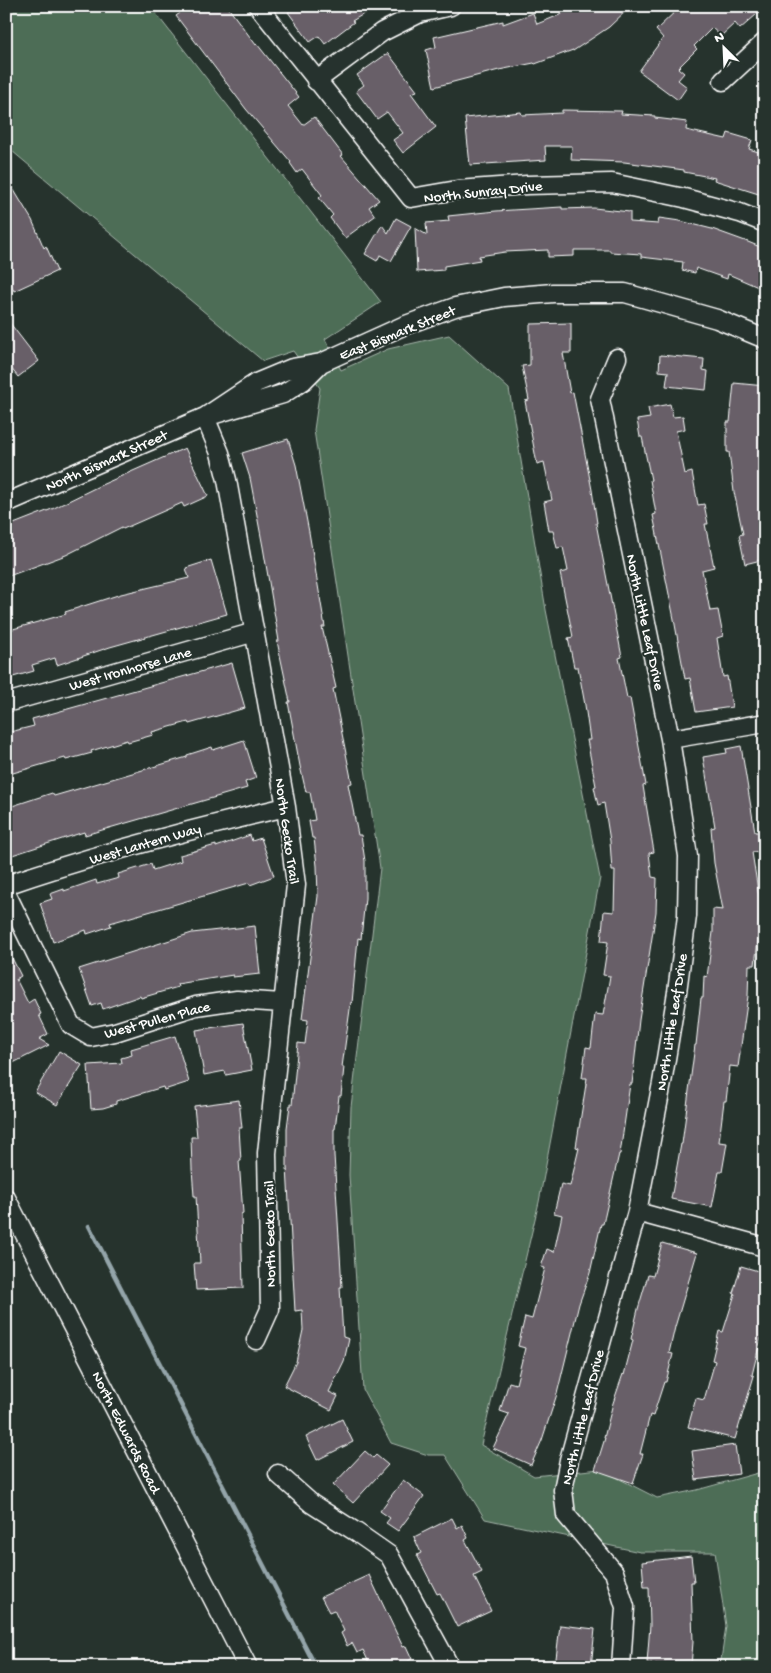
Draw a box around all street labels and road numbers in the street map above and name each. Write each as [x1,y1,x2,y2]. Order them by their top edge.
street label: North Sunray Drive [423,178,544,208]
street label: East Bismark Street [337,302,460,365]
street label: North Bismark Street [43,426,172,497]
street label: North Little Leaf Drive [621,553,667,692]
street label: West Ironhorse Lane [67,644,194,696]
street label: North Gecko Trail [270,777,302,885]
street label: West Lantern Way [88,820,204,869]
street label: North Little Leaf Drive [653,952,693,1092]
street label: West Pullen Place [103,998,213,1044]
street label: North Gecko Trail [261,1180,281,1288]
street label: North Little Leaf Drive [558,1348,610,1487]
street label: North Edwards Road [87,1369,164,1498]

